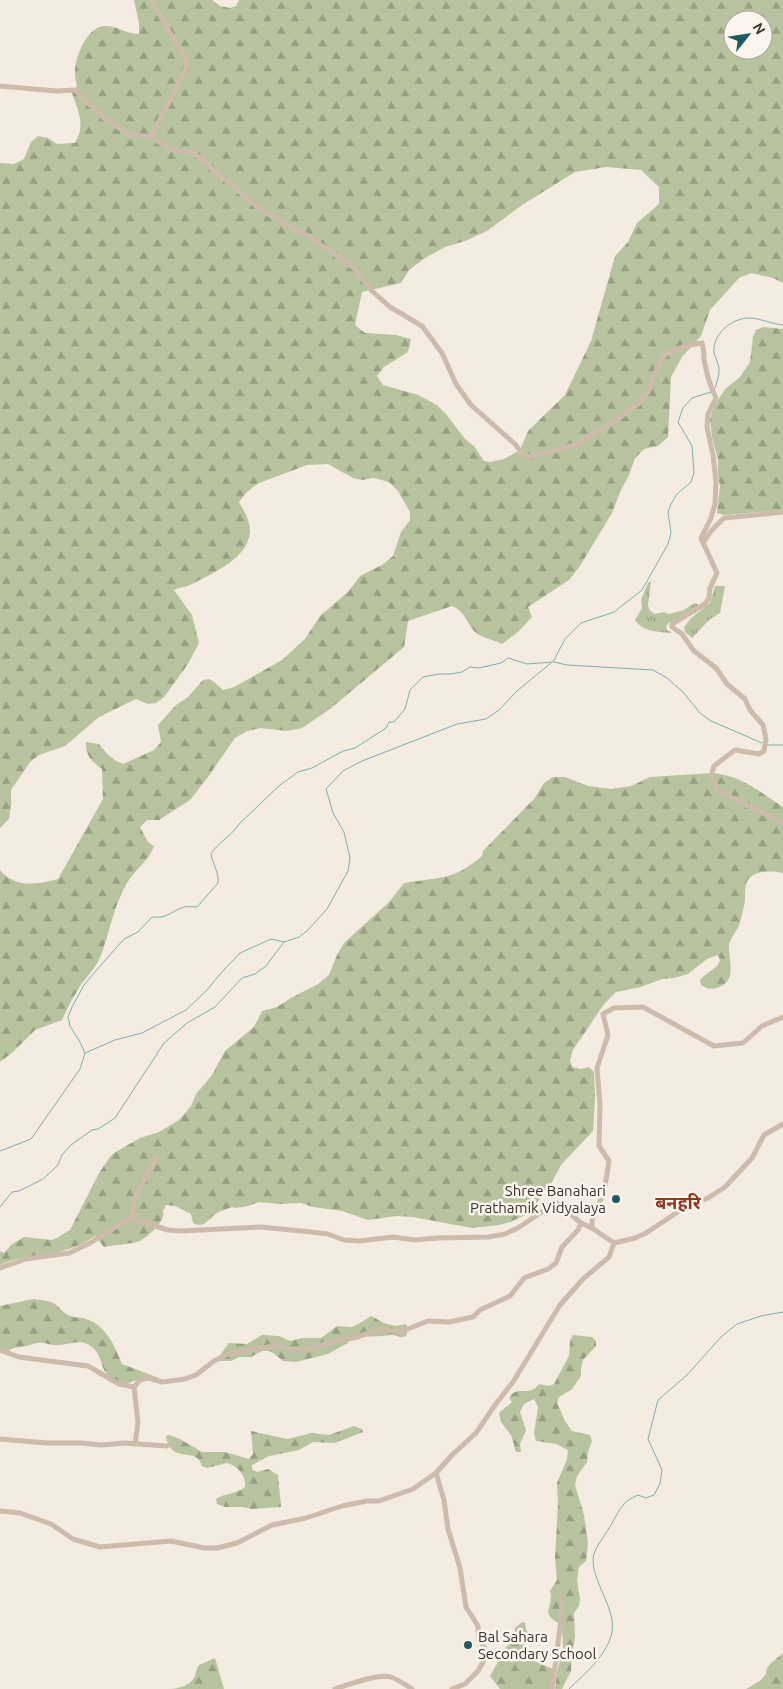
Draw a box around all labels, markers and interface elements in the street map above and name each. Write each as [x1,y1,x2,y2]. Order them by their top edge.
north arrow [723,10,773,60]
text: N [750,20,769,37]
place label: Shree Banahari Prathamik Vidyalaya [470,1182,606,1216]
district label: बनहरि [655,1192,702,1212]
marker: Shree Banahari Prathamik Vidyalaya [610,1193,622,1205]
place label: Bal Sahara Secondary School [478,1628,597,1662]
marker: Bal Sahara Secondary School [462,1639,474,1651]

